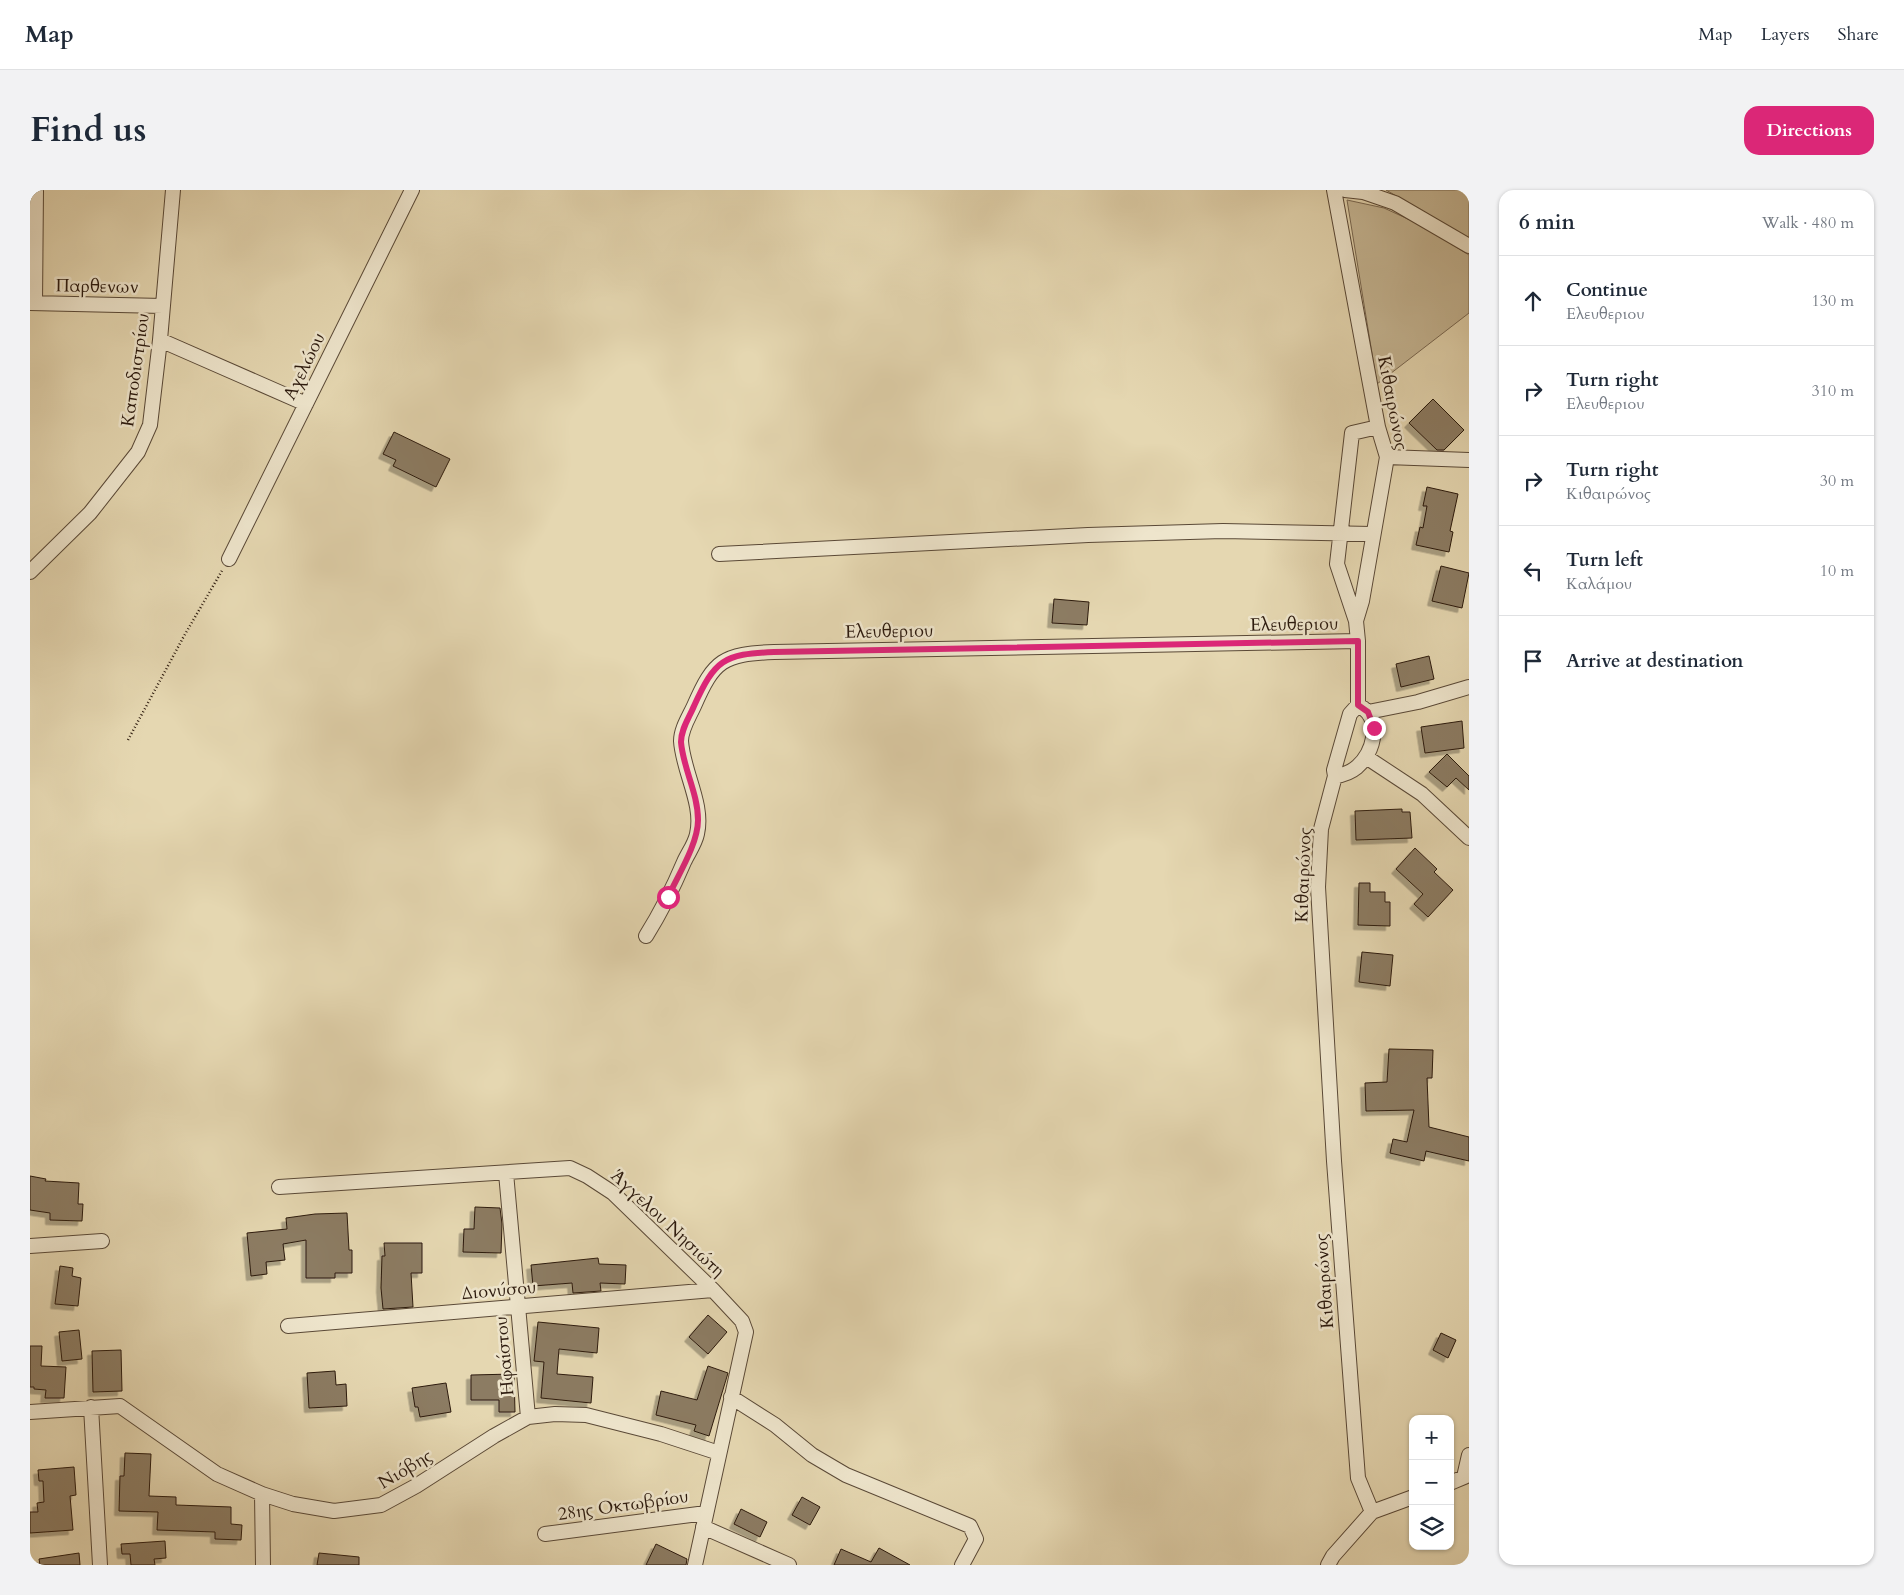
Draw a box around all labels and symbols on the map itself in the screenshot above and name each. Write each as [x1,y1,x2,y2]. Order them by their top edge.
street label: Παρθενων [55,273,139,300]
street label: Καποδιστρίου [115,312,156,428]
street label: Αχελώου [277,328,331,404]
street label: Κιθαιρώνος [1371,354,1414,453]
street label: Ελευθεριου [1250,611,1338,638]
street label: Ελευθεριου [845,618,933,645]
route end [1363,717,1386,740]
street label: Κιθαιρώνος [1289,827,1318,923]
route start [657,886,680,909]
street label: Άγγελου Νησιώτη [605,1164,730,1283]
street label: Κιθαιρώνος [1309,1232,1340,1329]
street label: Διονύσου [461,1275,537,1306]
street label: Ηφαίστου [489,1315,520,1397]
street label: Νιόβης [374,1443,437,1495]
street label: 28ης Οκτωβρίου [556,1484,690,1527]

